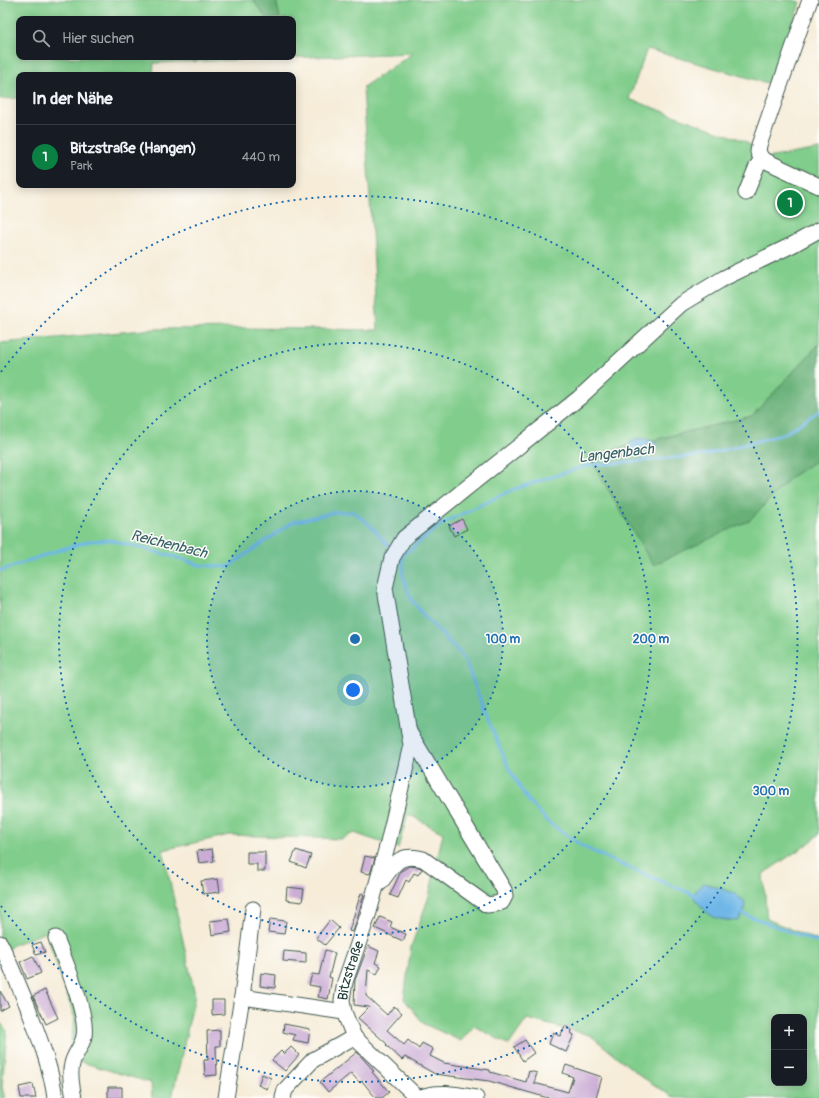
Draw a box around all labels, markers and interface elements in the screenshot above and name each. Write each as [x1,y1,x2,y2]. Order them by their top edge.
search box [16,16,296,60]
icon: search [30,27,52,49]
text: Hier suchen [62,29,134,48]
text: In der Nähe [32,88,113,109]
text: Bitzstraße (Hangen) [70,139,197,158]
text: 1 [42,149,48,165]
text: 440 m [242,149,280,165]
text: Park [70,158,93,174]
pin: 1 [777,188,803,218]
water label: Langenbach [577,439,656,468]
water label: Reichenbach [129,526,210,563]
centre of rings [348,632,362,646]
text: 100 m [486,632,521,647]
text: 200 m [633,632,670,647]
your location [343,680,363,700]
text: 300 m [753,784,790,799]
street label: Bitzstraße [334,939,367,1002]
map controls [771,1014,807,1086]
button: + [771,1014,807,1050]
button: − [771,1050,807,1086]

